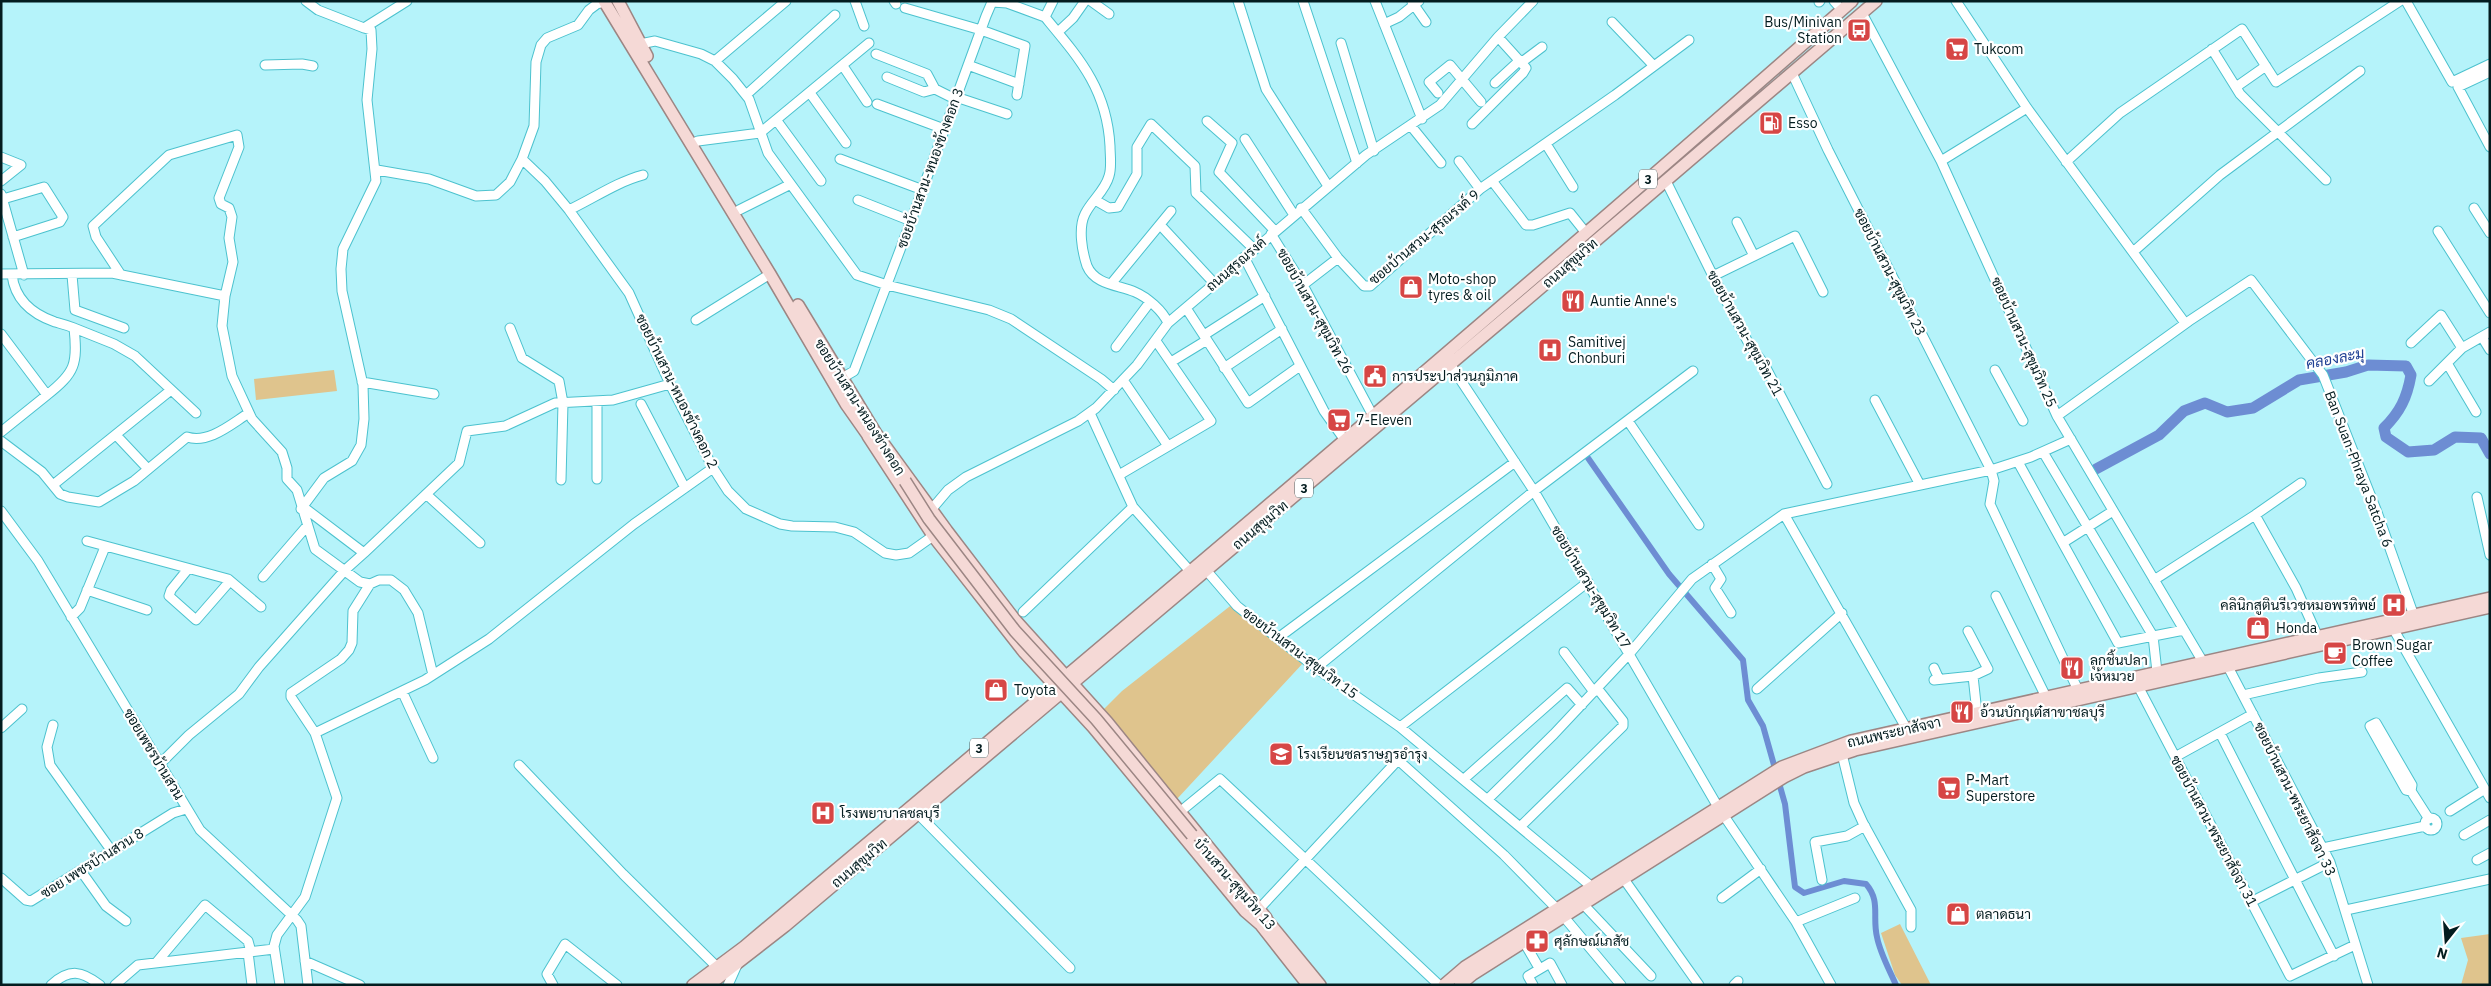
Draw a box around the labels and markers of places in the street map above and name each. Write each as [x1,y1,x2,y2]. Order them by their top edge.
place label: Bus/Minivan Station [1764,13,1842,47]
bus stop icon: Bus/Minivan Station [1846,17,1872,43]
supermarket icon: Tukcom [1944,36,1970,62]
place label: Tukcom [1974,40,2023,58]
fuel station icon: Esso [1758,110,1784,136]
place label: Esso [1788,114,1818,132]
place label: Moto-shop tyres & oil [1428,270,1496,304]
shop icon: Moto-shop tyres & oil [1398,274,1424,300]
restaurant icon: Auntie Anne's [1560,288,1586,314]
place label: Auntie Anne's [1590,292,1677,310]
place label: Samitivej Chonburi [1568,333,1626,367]
hospital icon: Samitivej Chonburi [1537,337,1563,363]
public building icon: การประปาส่วนภูมิภาค [1362,363,1388,389]
place label: การประปาส่วนภูมิภาค [1392,367,1518,386]
supermarket icon: 7-Eleven [1326,407,1352,433]
place label: 7-Eleven [1356,411,1412,429]
hospital icon: คลินิกสูตินรีเวชหมอพรทิพย์ [2381,592,2407,618]
place label: คลินิกสูตินรีเวชหมอพรทิพย์ [2220,596,2376,615]
shop icon: Honda [2245,615,2271,641]
place label: Honda [2276,619,2318,637]
place label: Brown Sugar Coffee [2352,636,2432,670]
cafe icon: Brown Sugar Coffee [2322,640,2348,666]
place label: ลูกชิ้นปลา เจ้หมวย [2090,649,2148,685]
restaurant icon: ลูกชิ้นปลา เจ้หมวย [2059,655,2085,681]
shop icon: Toyota [983,677,1009,703]
place label: Toyota [1014,681,1057,699]
restaurant icon: อ้วนบักกุเต๋สาขาชลบุรี [1949,699,1975,725]
place label: อ้วนบักกุเต๋สาขาชลบุรี [1980,703,2105,722]
school or university icon: โรงเรียนชลราษฎรอำรุง [1268,741,1294,767]
place label: โรงเรียนชลราษฎรอำรุง [1297,745,1428,764]
place label: P-Mart Superstore [1966,771,2036,805]
supermarket icon: P-Mart Superstore [1936,775,1962,801]
hospital icon: โรงพยาบาลชลบุรี [810,800,836,826]
place label: โรงพยาบาลชลบุรี [839,804,940,823]
shop icon: ตลาดธนา [1945,901,1971,927]
place label: ตลาดธนา [1976,905,2031,923]
pharmacy icon: ศุลักษณ์เภสัช [1524,928,1550,954]
place label: ศุลักษณ์เภสัช [1554,932,1629,951]

